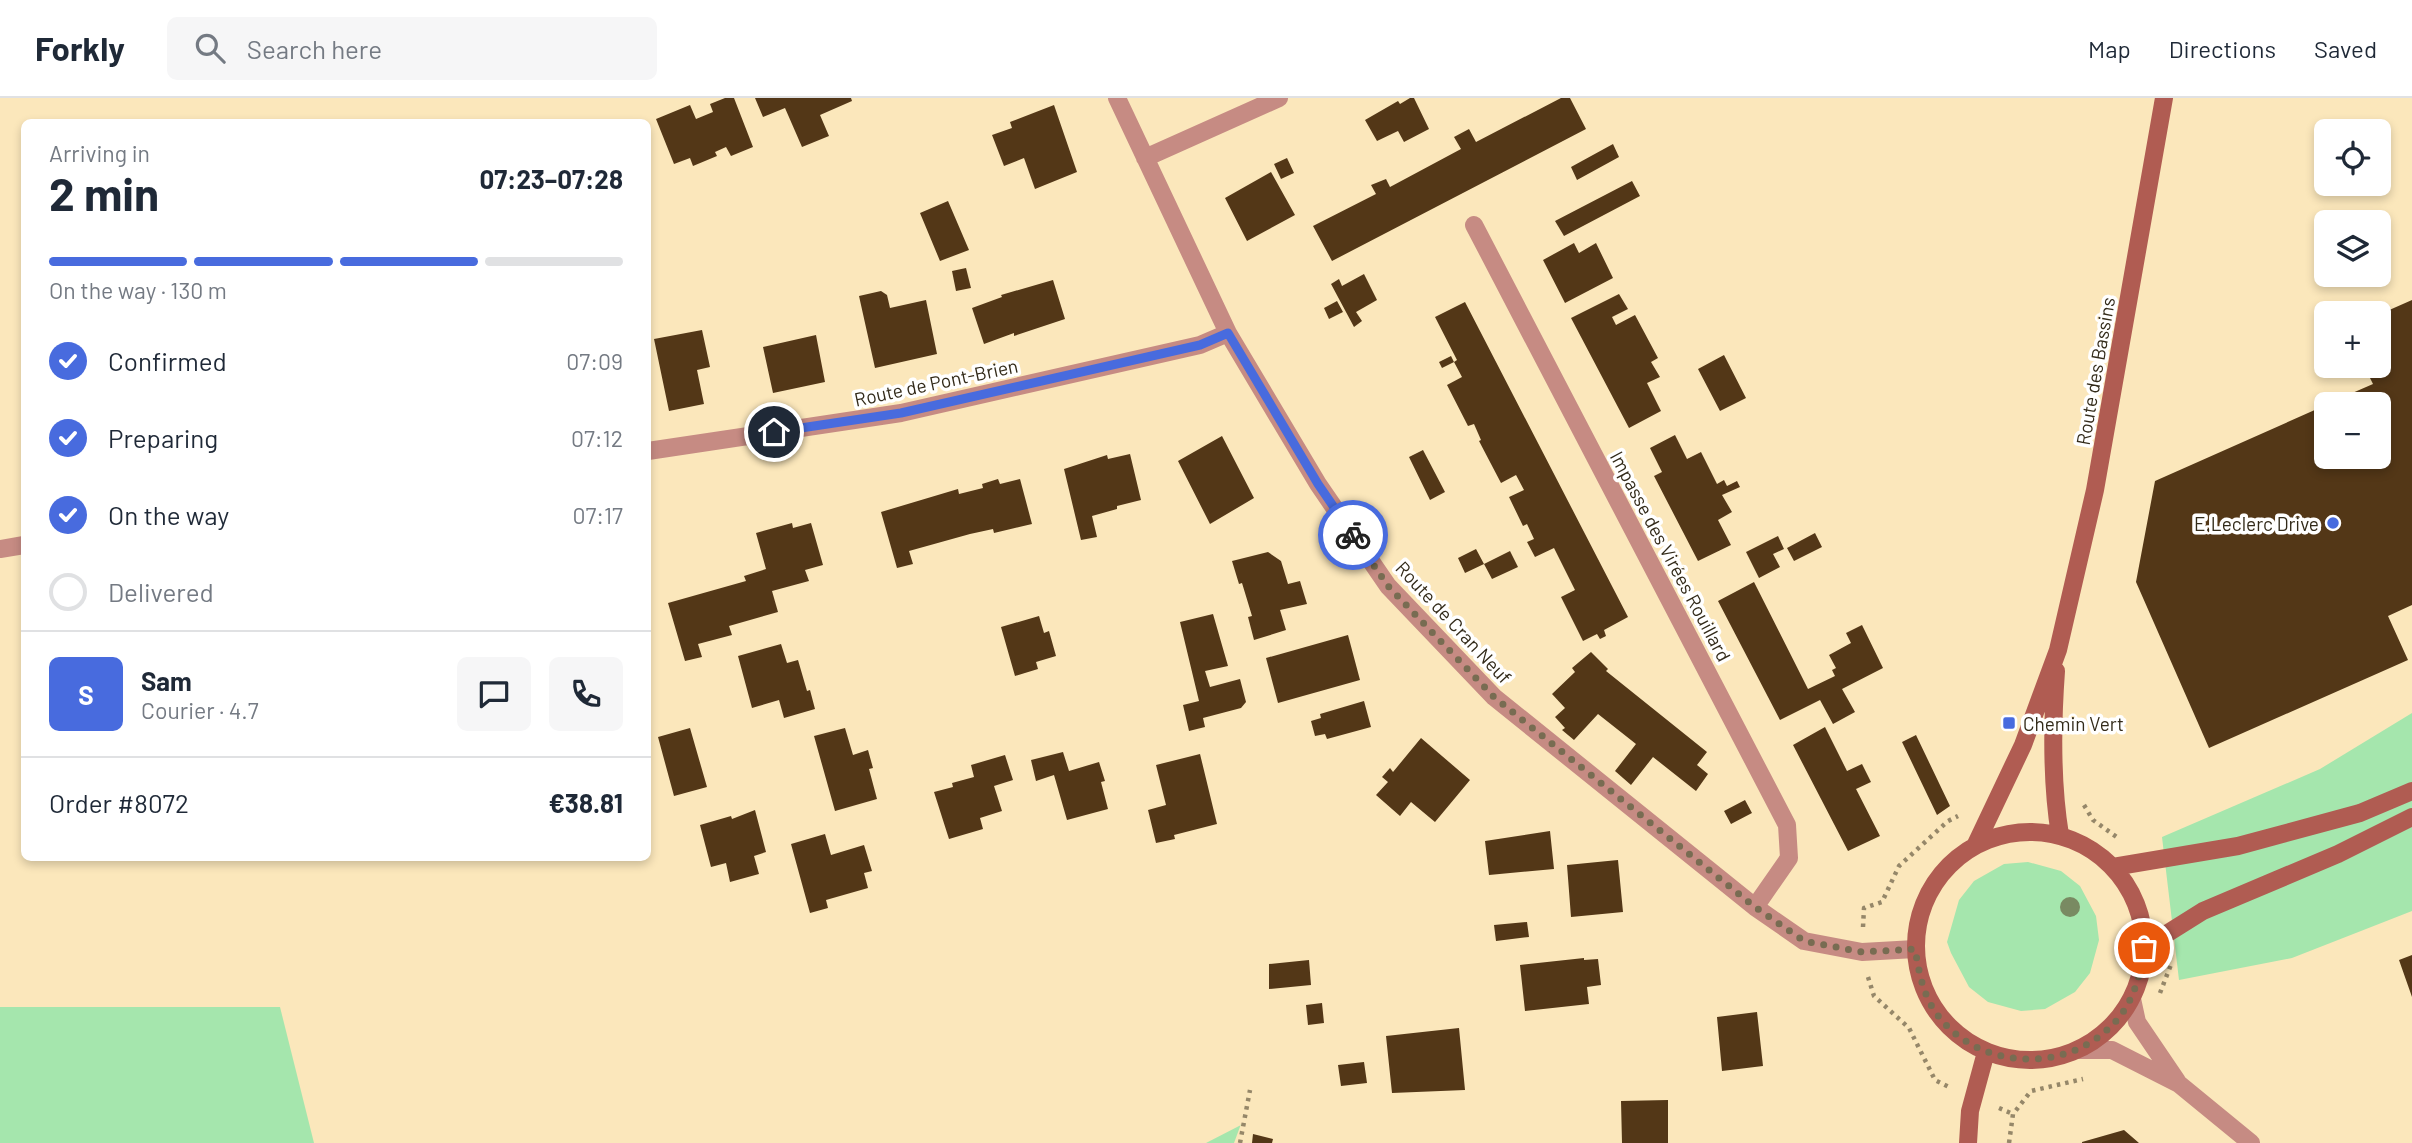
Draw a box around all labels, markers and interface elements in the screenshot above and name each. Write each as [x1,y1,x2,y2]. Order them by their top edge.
search box [167,17,657,80]
text: Forkly [35,28,125,68]
icon: search [191,29,229,67]
text: Search here [247,33,382,64]
text: Map [2088,34,2131,63]
text: Directions [2169,34,2276,63]
text: Saved [2314,34,2377,63]
map controls [2314,119,2391,469]
button: locate [2314,119,2391,196]
text: Arriving in [49,139,150,167]
text: 07:23–07:28 [479,163,623,194]
text: 2 min [49,165,159,220]
button: layers [2314,210,2391,287]
text: On the way · 130 m [49,276,227,304]
street label: Route des Bassins [2071,295,2119,447]
button: + [2314,301,2391,378]
icon: check [49,342,87,380]
text: Confirmed [108,345,227,376]
text: 07:09 [566,347,623,375]
street label: Route de Pont-Brien [852,353,1020,411]
button: − [2314,392,2391,469]
pin [744,402,804,462]
icon: home [755,413,793,451]
icon: check [49,419,87,457]
text: Preparing [108,422,218,453]
text: 07:12 [571,424,623,452]
street label: Impasse des Virées Rouillard [1606,447,1736,665]
icon: check [49,496,87,534]
text: On the way [108,499,229,530]
courier [1318,500,1388,570]
text: 07:17 [572,501,623,529]
place label: E.Leclerc Drive [2194,512,2319,535]
marker: E.Leclerc Drive [2325,515,2341,531]
icon: bike [1334,516,1372,554]
street label: Route de Cran Neuf [1391,556,1517,688]
text: Delivered [108,576,214,607]
button: chat [457,657,531,731]
button: phone [549,657,623,731]
text: Sam [141,665,192,696]
text: S [78,679,94,710]
text: Courier · 4.7 [141,696,259,724]
place label: Chemin Vert [2023,712,2124,735]
marker: Chemin Vert [2001,715,2017,731]
text: Order #8072 [49,787,189,818]
text: €38.81 [548,787,623,818]
pin [2114,918,2174,978]
icon: bag [2125,929,2163,967]

